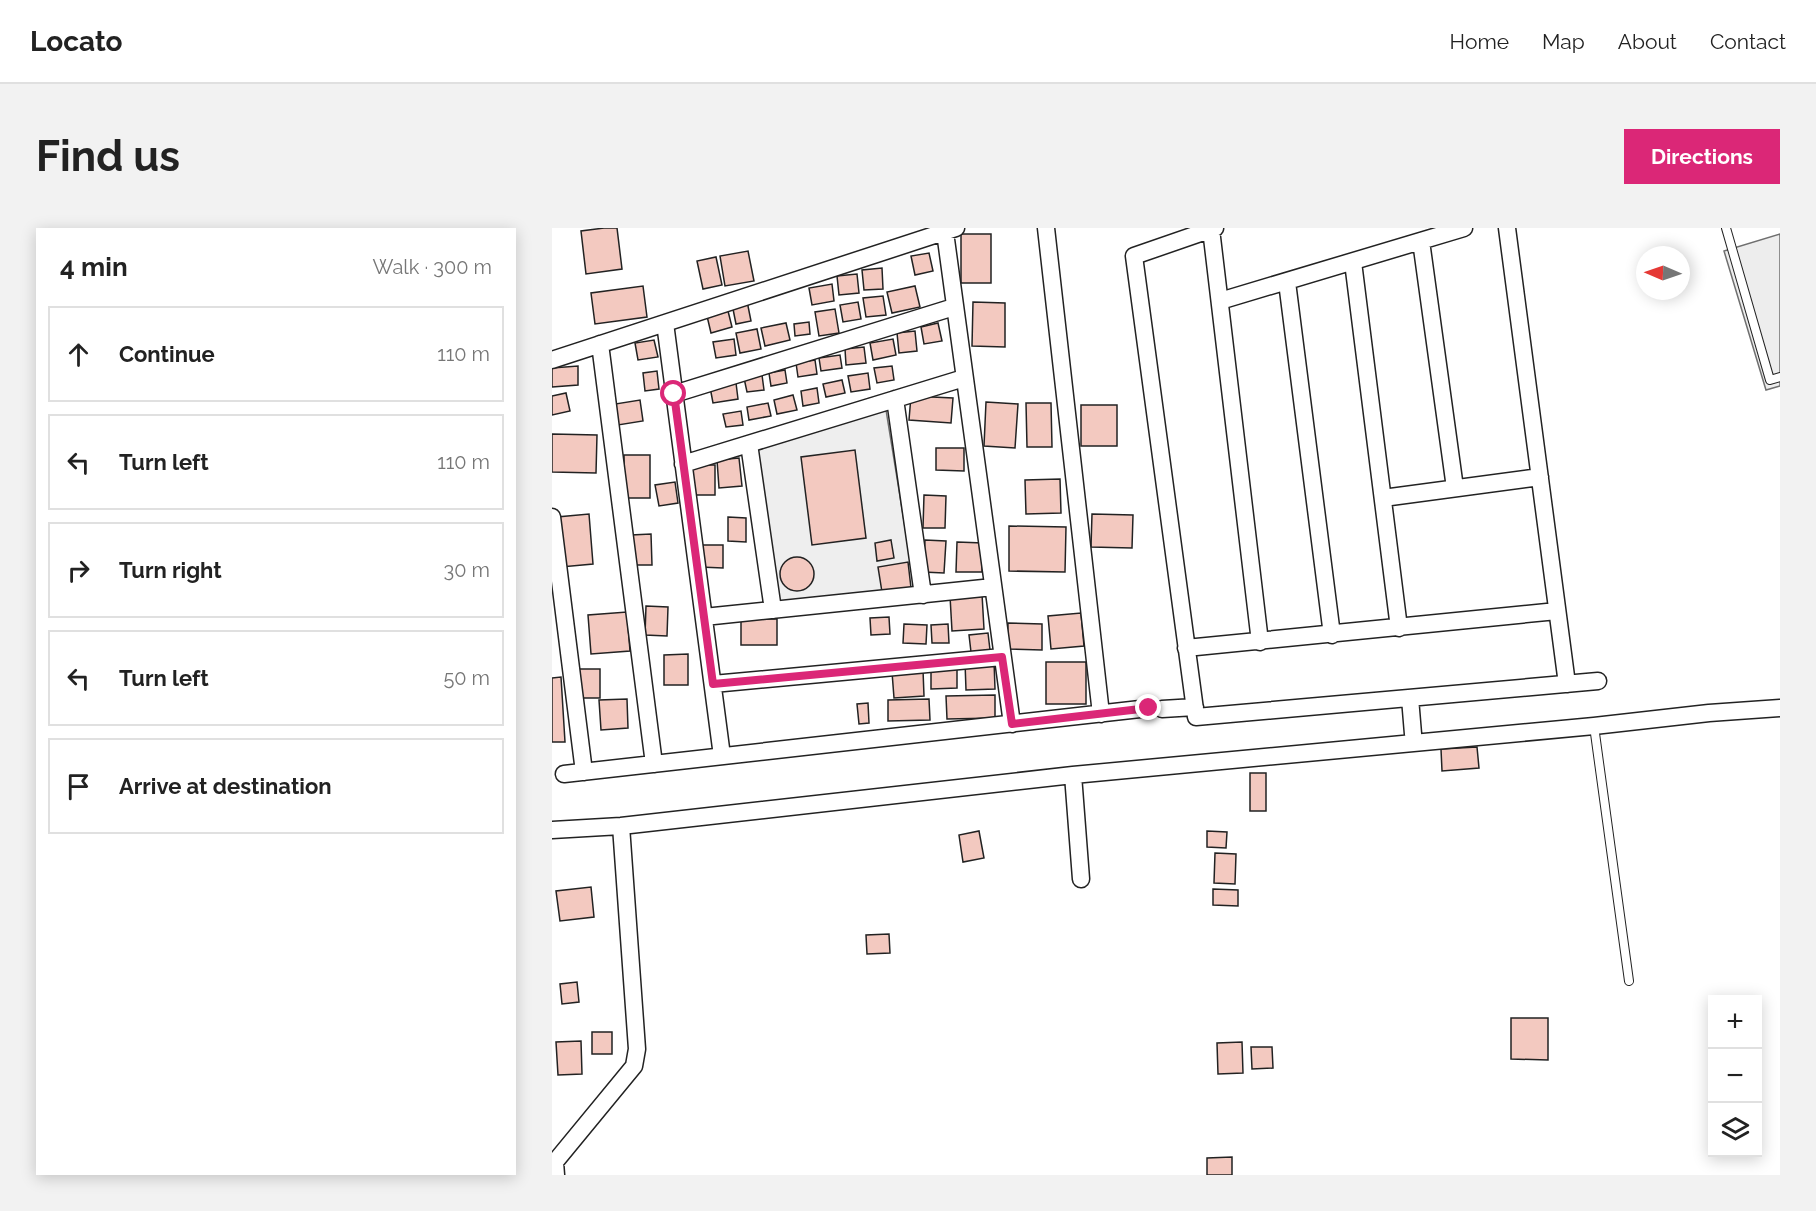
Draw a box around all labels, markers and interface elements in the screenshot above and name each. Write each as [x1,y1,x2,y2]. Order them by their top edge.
text: Locato [30,25,122,58]
text: Home [1450,29,1509,54]
text: Map [1542,29,1585,54]
text: About [1618,29,1677,54]
text: Contact [1710,29,1786,54]
button: Directions [1624,129,1780,184]
text: Find us [36,132,180,181]
north arrow [1636,246,1690,300]
text: 4 min [60,252,128,282]
text: Walk · 300 m [373,255,492,279]
icon: ahead [62,338,95,371]
text: Continue [119,341,215,367]
text: 110 m [437,342,490,366]
route start [660,380,686,406]
icon: left [62,446,95,479]
text: Turn left [119,449,209,475]
text: 110 m [437,450,490,474]
icon: right [62,554,95,587]
text: Turn right [119,557,222,583]
text: 30 m [444,558,490,582]
icon: left [62,662,95,695]
text: Turn left [119,665,209,691]
text: 50 m [443,666,490,690]
route end [1135,694,1161,720]
icon: arrive [62,770,95,803]
text: Arrive at destination [119,773,332,799]
map controls [1708,995,1762,1157]
button: + [1708,995,1762,1049]
button: − [1708,1049,1762,1103]
button: layers [1708,1103,1762,1157]

